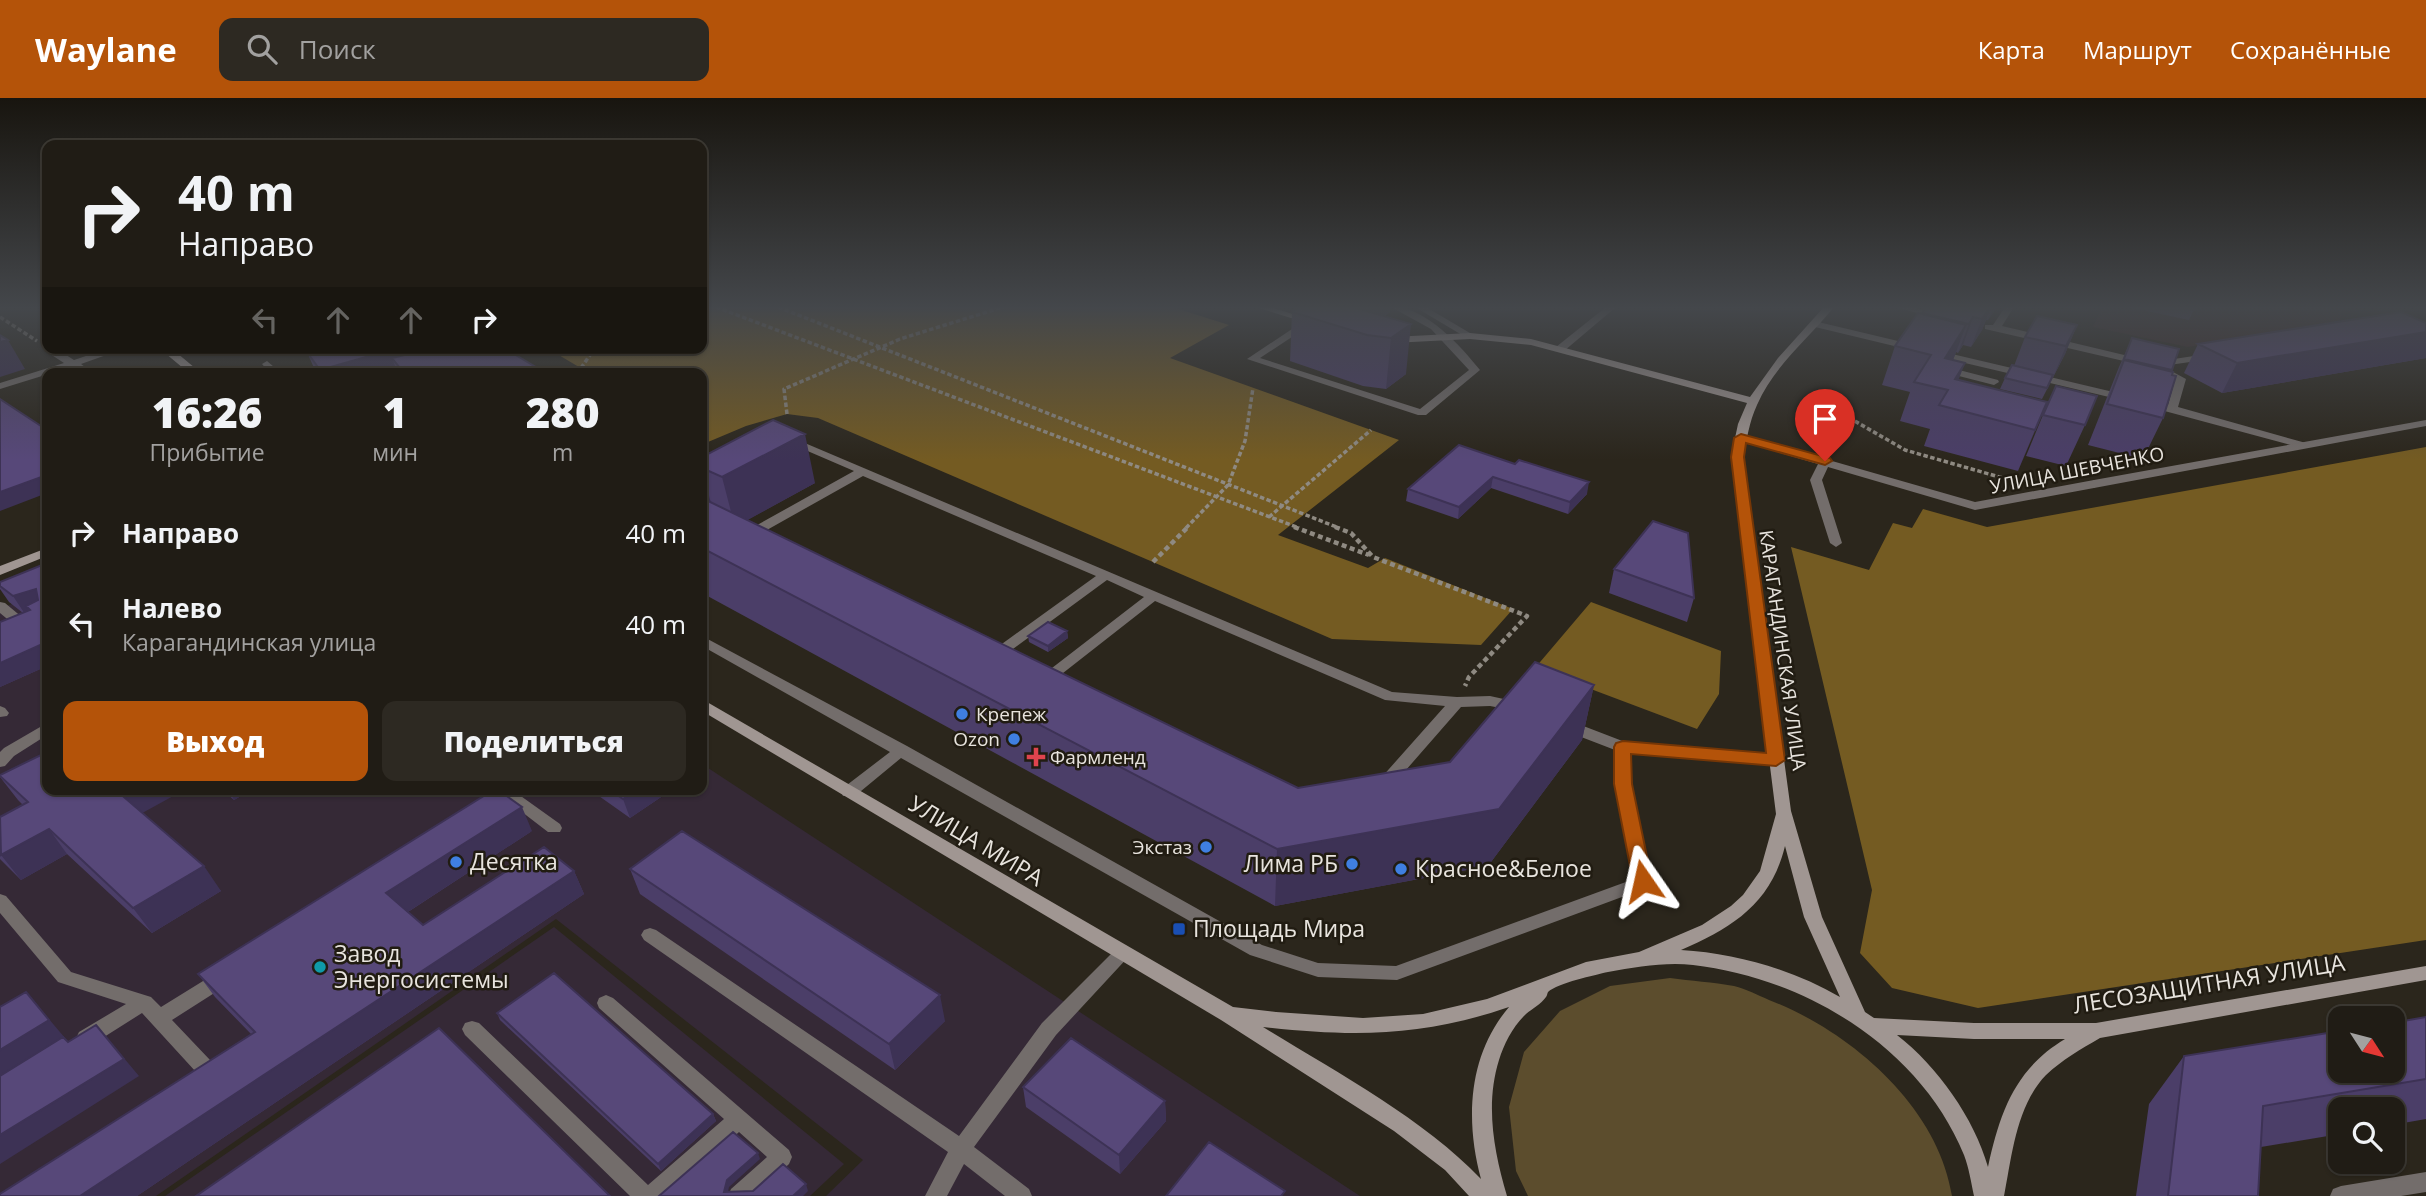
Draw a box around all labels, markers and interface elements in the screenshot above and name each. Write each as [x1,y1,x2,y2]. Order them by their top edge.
search box [219,18,709,81]
text: Waylane [35,27,177,72]
icon: search [243,30,281,68]
text: Поиск [299,31,376,67]
text: Карта [1978,33,2045,66]
text: Маршрут [2083,33,2192,66]
text: Сохранённые [2230,33,2391,66]
text: 40 m [178,159,295,225]
icon: right [63,168,154,259]
text: Направо [178,222,314,265]
icon: left [246,301,284,339]
icon: ahead [319,301,357,339]
icon: ahead [392,301,430,339]
icon: right [465,301,503,339]
text: 16:26 [152,383,262,440]
text: 1 [383,383,407,440]
text: 280 [526,383,599,440]
pin [1795,389,1855,461]
icon: arrive [1806,400,1844,438]
text: Прибытие [149,436,265,468]
text: мин [372,436,418,468]
text: m [552,436,573,468]
street label: УЛИЦА ШЕВЧЕНКО [1988,440,2166,500]
icon: right [63,514,101,552]
text: Направо [122,515,239,551]
text: 40 m [625,515,686,551]
street label: КАРАГАНДИНСКАЯ УЛИЦА [1753,528,1813,772]
text: Налево [122,590,222,626]
icon: left [63,605,101,643]
text: 40 m [625,606,686,642]
text: Карагандинская улица [122,626,376,658]
button: Выход [63,701,368,781]
button: Поделиться [382,701,686,781]
place label: Крепеж [976,701,1046,727]
marker: Крепеж [954,706,970,722]
place label: Ozon [953,726,1000,752]
marker: Ozon [1006,731,1022,747]
place label: Фармленд [1050,744,1146,770]
marker: Фармленд [1028,749,1044,765]
street label: УЛИЦА МИРА [903,787,1050,893]
place label: Экстаз [1132,834,1192,860]
marker: Экстаз [1198,839,1214,855]
position arrow [1606,844,1680,918]
place label: Десятка [470,845,558,877]
place label: Лима РБ [1244,847,1338,879]
place label: Красное&Белое [1415,852,1592,884]
marker: Десятка [448,854,464,870]
marker: Лима РБ [1344,856,1360,872]
marker: Красное&Белое [1393,861,1409,877]
place label: Площадь Мира [1193,912,1365,944]
marker: Площадь Мира [1171,921,1187,937]
place label: Завод Энергосистемы [334,937,509,995]
street label: ЛЕСОЗАЩИТНАЯ УЛИЦА [2071,946,2347,1020]
marker: Завод Энергосистемы [312,959,328,975]
north arrow [2328,1006,2404,1083]
map controls [2328,1006,2405,1174]
button: search [2328,1097,2405,1174]

